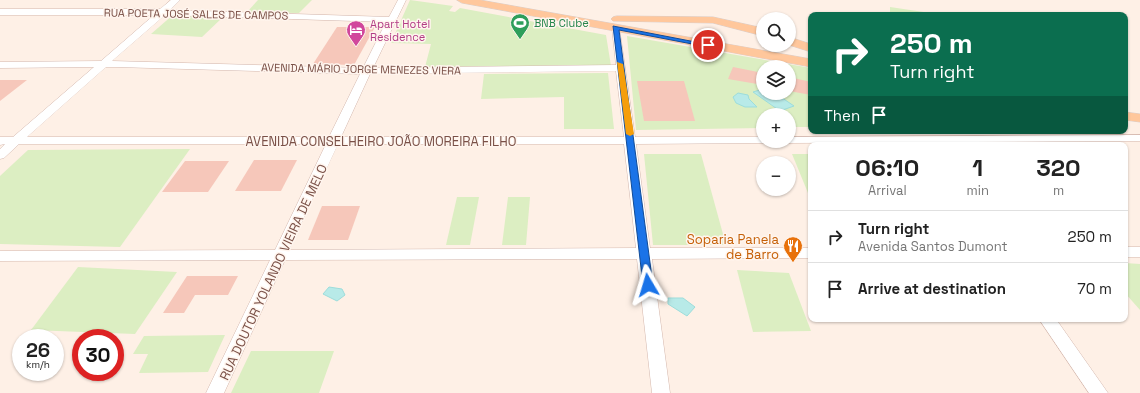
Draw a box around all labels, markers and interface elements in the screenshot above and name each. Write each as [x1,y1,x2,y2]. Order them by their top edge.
street label: RUA POETA JOSÉ SALES DE CAMPOS [104,5,289,23]
sports icon: BNB Clube [509,12,531,40]
map controls [756,12,796,196]
button: search [756,12,796,52]
place label: BNB Clube [534,16,589,30]
place label: Apart Hotel Residence [370,17,430,44]
hotel icon: Apart Hotel Residence [345,19,367,47]
text: 250 m [890,25,973,61]
pin [691,28,725,62]
icon: right [824,28,876,80]
icon: arrive [697,34,719,56]
street label: AVENIDA MÁRIO JORGE MENEZES VIERA [261,60,461,78]
button: layers [756,60,796,100]
text: Turn right [890,60,974,83]
icon: arrive [868,104,890,126]
text: Then [824,106,860,125]
button: + [756,108,796,148]
street label: AVENIDA CONSELHEIRO JOÃO MOREIRA FILHO [246,133,516,150]
text: 06:10 [855,152,919,183]
text: 1 [972,152,983,183]
text: 320 [1036,152,1081,183]
button: − [756,156,796,196]
street label: RUA DOUTOR YOLANDO VIEIRA DE MELO [216,161,331,383]
text: Arrival [868,182,907,199]
text: min [967,182,989,199]
text: m [1053,182,1064,199]
text: Turn right [858,219,929,238]
icon: right [824,226,846,248]
text: 250 m [1068,227,1112,246]
place label: Soparia Panela de Barro [687,231,780,263]
restaurant icon: Soparia Panela de Barro [782,235,804,263]
text: Avenida Santos Dumont [858,238,1008,255]
position arrow [627,264,669,306]
icon: arrive [824,278,846,300]
text: Arrive at destination [858,279,1006,298]
text: 70 m [1077,279,1112,298]
speed limit sign: 30 [72,329,124,381]
text: 26 [26,337,50,363]
text: km/h [26,358,50,371]

